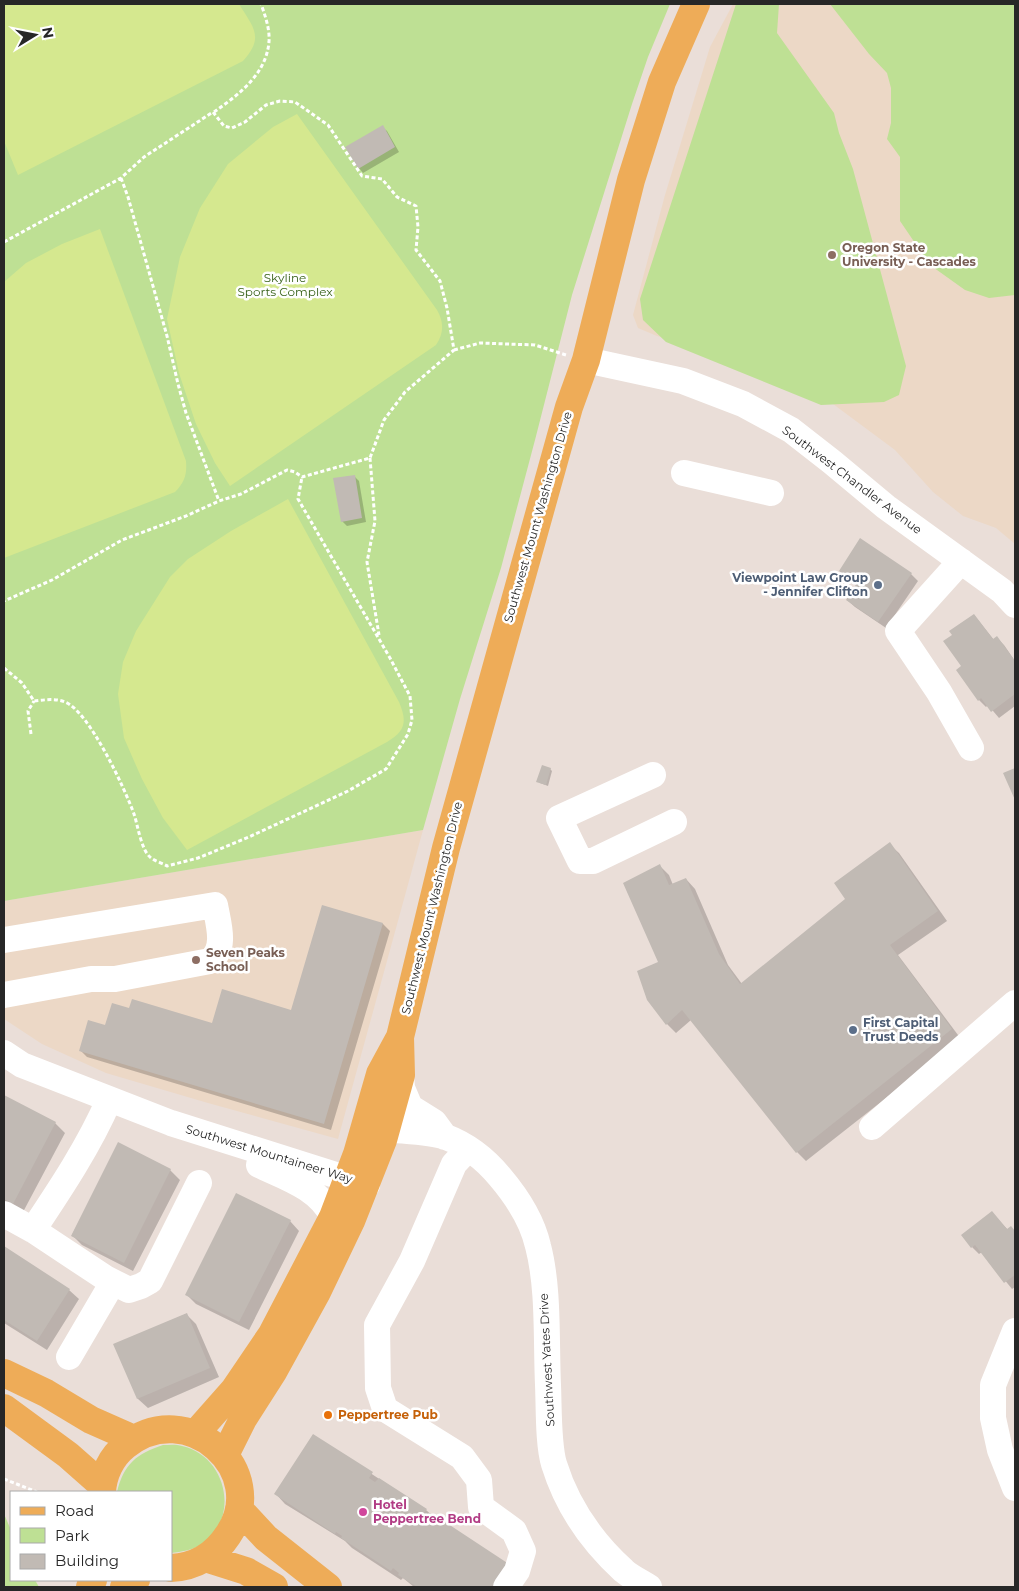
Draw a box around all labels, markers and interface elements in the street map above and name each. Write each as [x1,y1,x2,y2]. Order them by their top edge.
north arrow [10,10,60,60]
text: N [38,26,58,40]
place label: Oregon State University - Cascades [842,240,976,269]
marker: Oregon State University - Cascades [826,249,838,261]
park label: Skyline Sports Complex [237,270,333,299]
street label: Southwest Mount Washington Drive [500,410,575,624]
street label: Southwest Chandler Avenue [780,422,925,537]
place label: Viewpoint Law Group - Jennifer Clifton [731,570,868,599]
marker: Viewpoint Law Group - Jennifer Clifton [872,579,884,591]
street label: Southwest Mount Washington Drive [398,800,465,1016]
place label: Seven Peaks School [206,945,285,974]
marker: Seven Peaks School [190,954,202,966]
place label: First Capital Trust Deeds [863,1015,939,1044]
marker: First Capital Trust Deeds [847,1024,859,1036]
street label: Southwest Mountaineer Way [184,1121,355,1186]
street label: Southwest Yates Drive [536,1293,557,1427]
place label: Peppertree Pub [338,1407,438,1422]
marker: Peppertree Pub [322,1409,334,1421]
legend [10,1491,172,1581]
place label: Hotel Peppertree Bend [373,1497,481,1526]
text: Road [55,1501,94,1520]
marker: Hotel Peppertree Bend [357,1506,369,1518]
text: Park [55,1526,89,1545]
text: Building [55,1551,119,1570]

